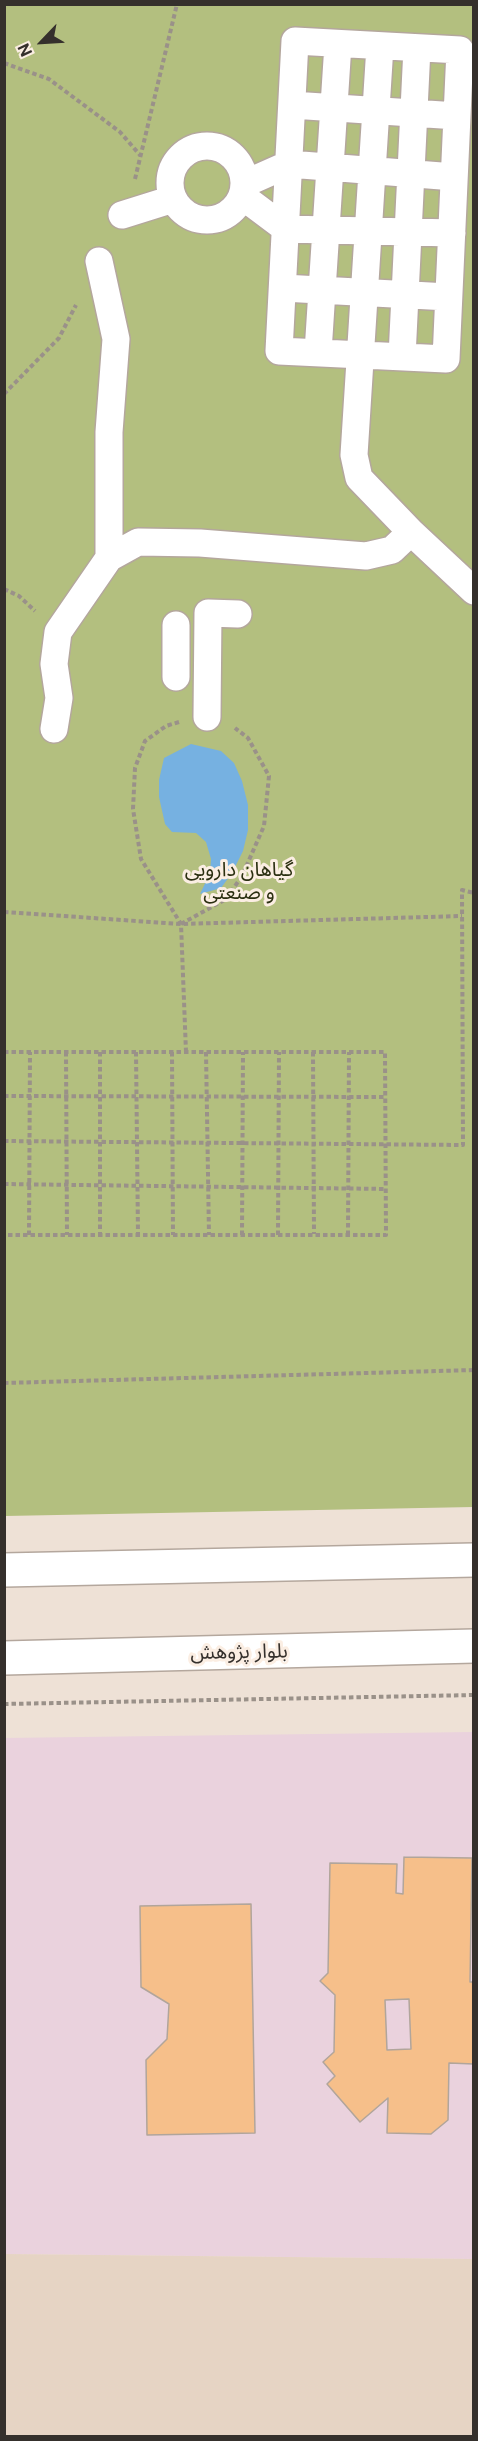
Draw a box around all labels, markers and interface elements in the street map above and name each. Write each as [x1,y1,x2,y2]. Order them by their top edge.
north arrow [12,12,72,72]
text: N [14,40,36,60]
park label: گیاهان دارویی و صنعتی [185,858,293,905]
street label: بلوار پژوهش [190,1639,288,1665]

